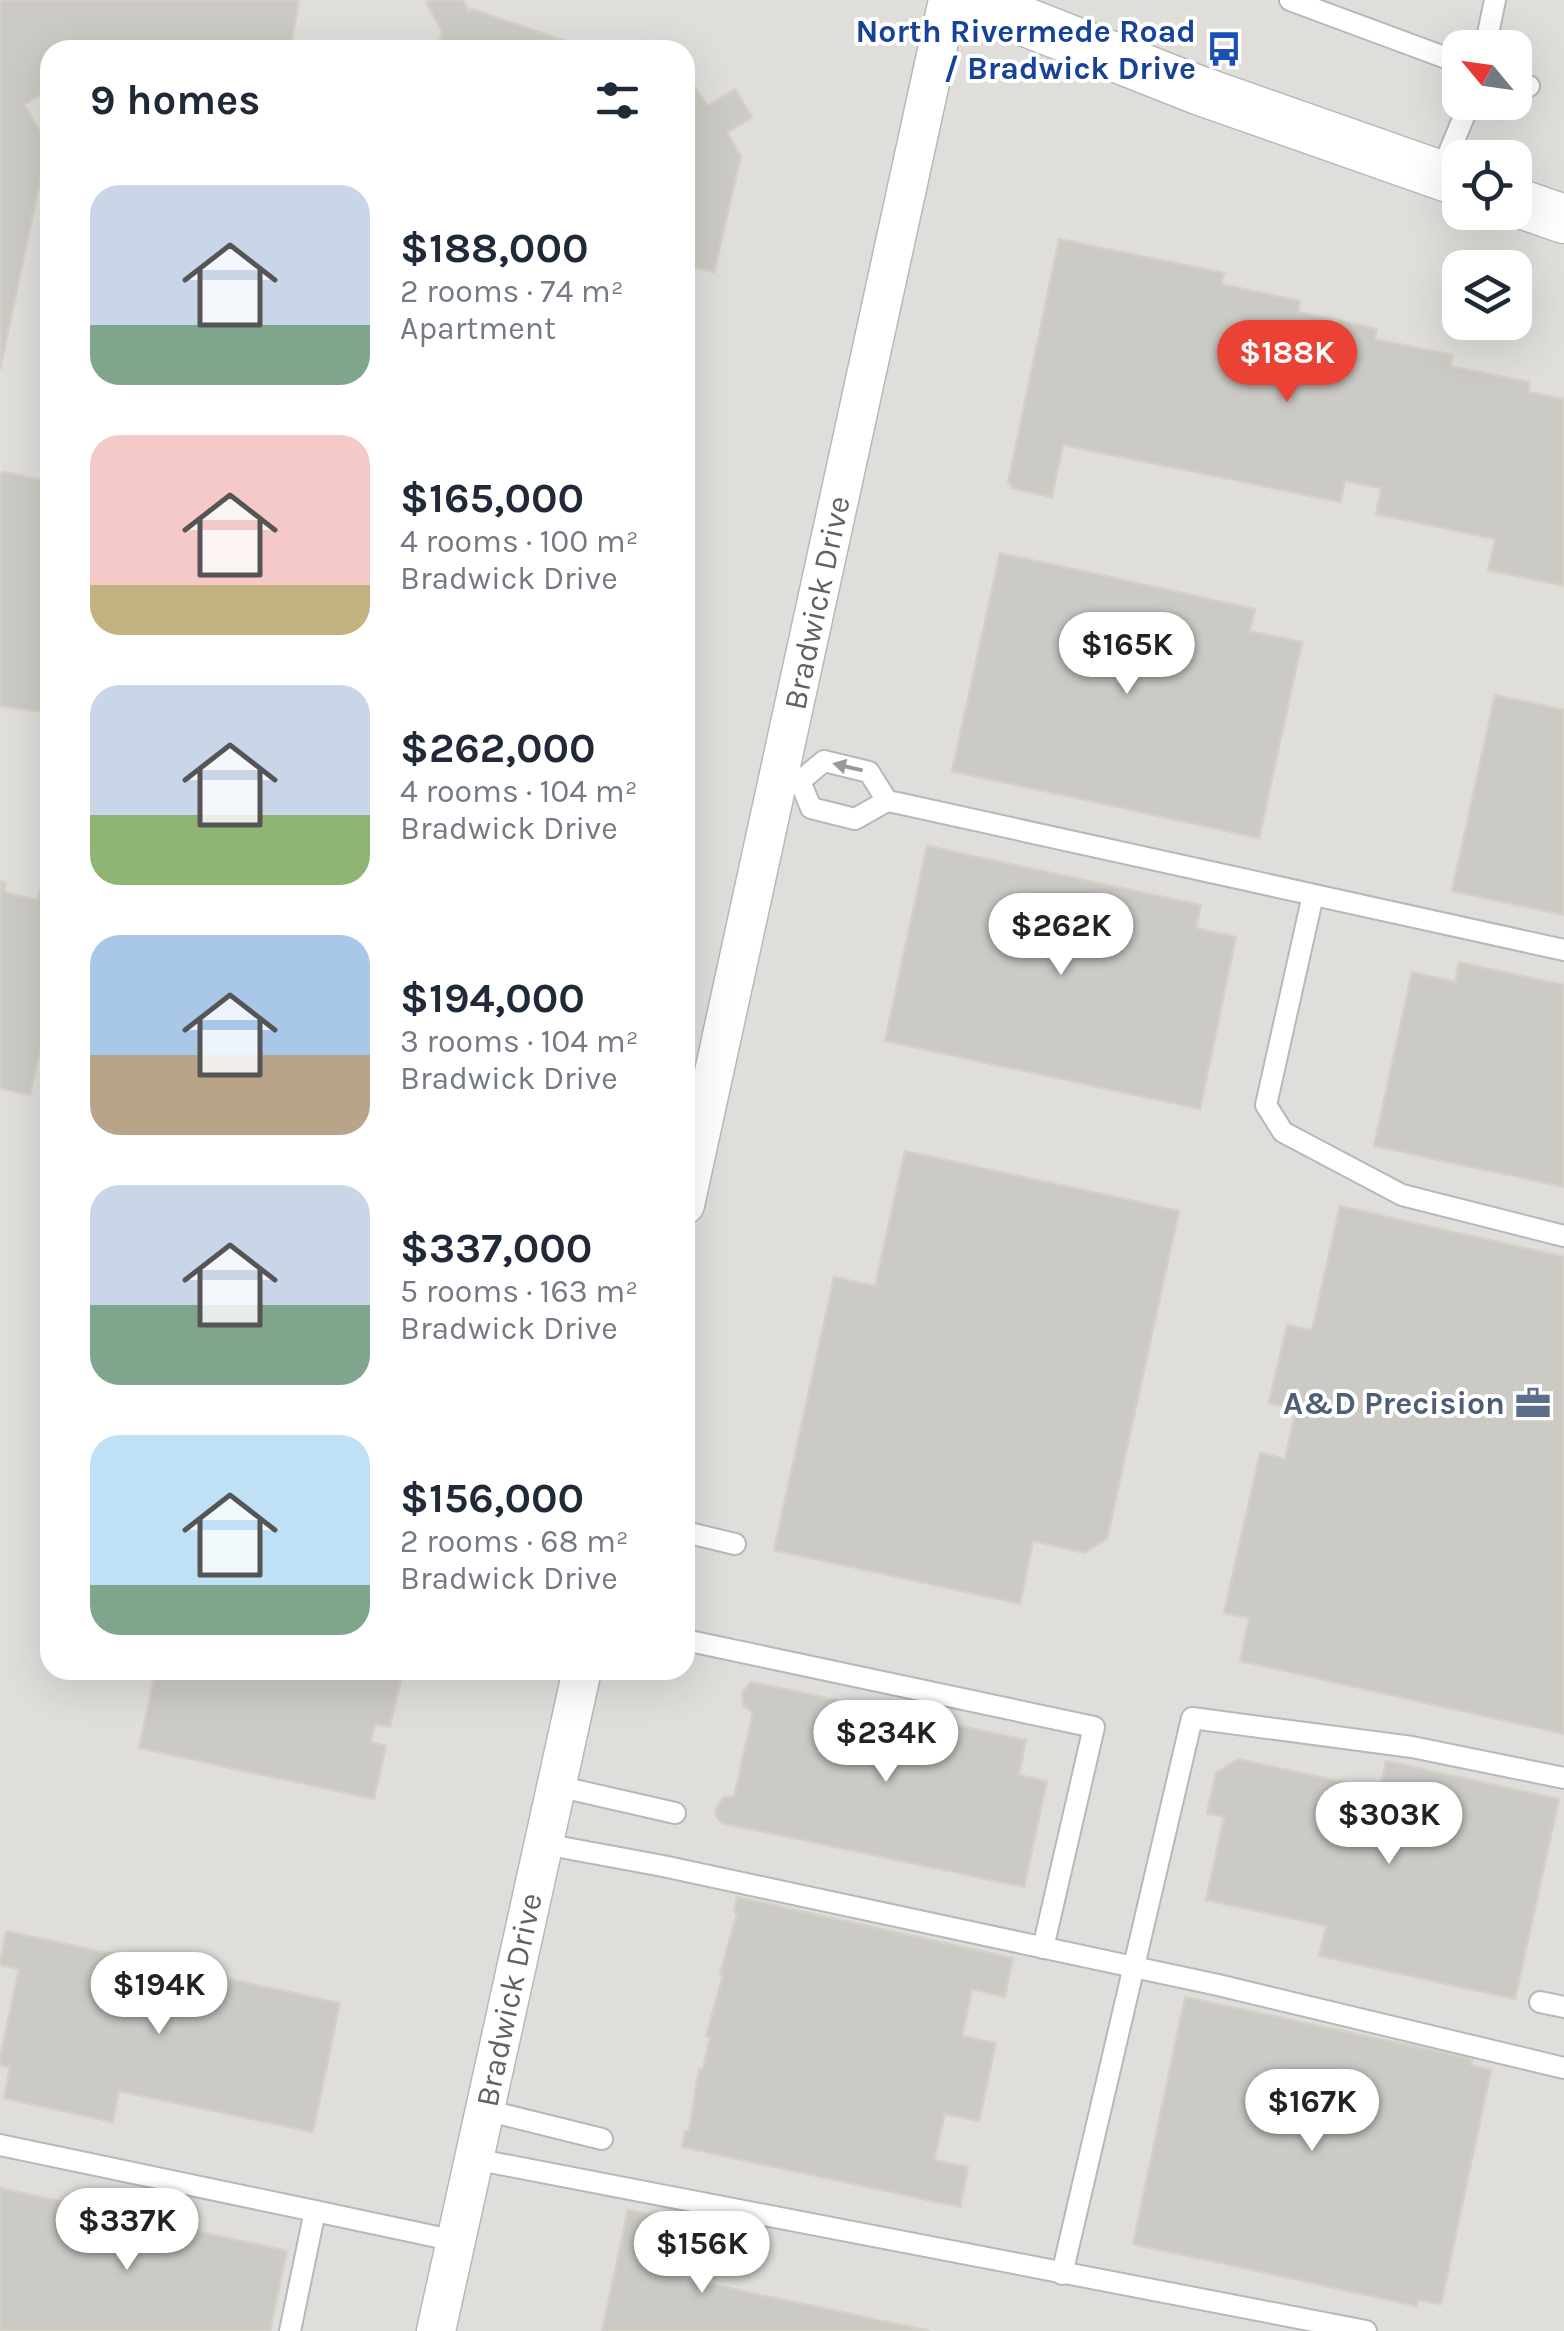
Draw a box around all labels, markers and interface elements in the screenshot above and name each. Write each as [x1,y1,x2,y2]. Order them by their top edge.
place label: North Rivermede Road / Bradwick Drive [855,13,1196,87]
bus stop icon: North Rivermede Road / Bradwick Drive [1205,30,1243,68]
north arrow [1442,30,1532,120]
map controls [1442,30,1532,340]
icon: filters [590,73,645,128]
text: 9 homes [90,75,260,125]
button: locate [1442,140,1532,230]
text: $188,000 [400,223,589,273]
icon: home [170,225,290,345]
button: layers [1442,250,1532,340]
text: 2 rooms · 74 m² [400,273,624,310]
text: Apartment [400,310,556,347]
pin: $188K [1217,320,1357,405]
text: $188K [1239,334,1335,371]
text: $165,000 [400,473,584,523]
icon: home [170,475,290,595]
street label: Bradwick Drive [776,493,858,713]
text: 4 rooms · 100 m² [400,523,639,560]
text: Bradwick Drive [400,560,618,597]
pin: $165K [1057,612,1197,697]
text: $165K [1081,626,1173,663]
text: $262,000 [400,723,596,773]
icon: home [170,725,290,845]
one-way arrow [832,759,863,774]
text: 4 rooms · 104 m² [400,773,638,810]
text: Bradwick Drive [400,810,618,847]
pin: $262K [991,893,1131,978]
text: $262K [1010,907,1112,944]
text: $194,000 [400,973,585,1023]
icon: home [170,975,290,1095]
text: 3 rooms · 104 m² [400,1023,639,1060]
text: Bradwick Drive [400,1060,618,1097]
text: $337,000 [400,1223,592,1273]
icon: home [170,1225,290,1345]
text: 5 rooms · 163 m² [400,1273,638,1310]
text: Bradwick Drive [400,1310,618,1347]
office icon: A&D Precision [1514,1384,1552,1422]
place label: A&D Precision [1283,1385,1505,1422]
text: $156,000 [400,1473,584,1523]
icon: home [170,1475,290,1595]
text: 2 rooms · 68 m² [400,1523,629,1560]
text: Bradwick Drive [400,1560,618,1597]
pin: $234K [816,1700,956,1785]
text: $234K [835,1714,937,1751]
pin: $303K [1319,1782,1459,1867]
text: $303K [1337,1796,1441,1833]
street label: Bradwick Drive [468,1890,550,2110]
pin: $194K [89,1952,229,2037]
text: $194K [113,1966,205,2003]
pin: $167K [1242,2069,1382,2154]
text: $167K [1267,2083,1357,2120]
pin: $337K [57,2188,197,2273]
text: $337K [78,2202,176,2239]
pin: $156K [632,2211,772,2296]
text: $156K [656,2225,748,2262]

